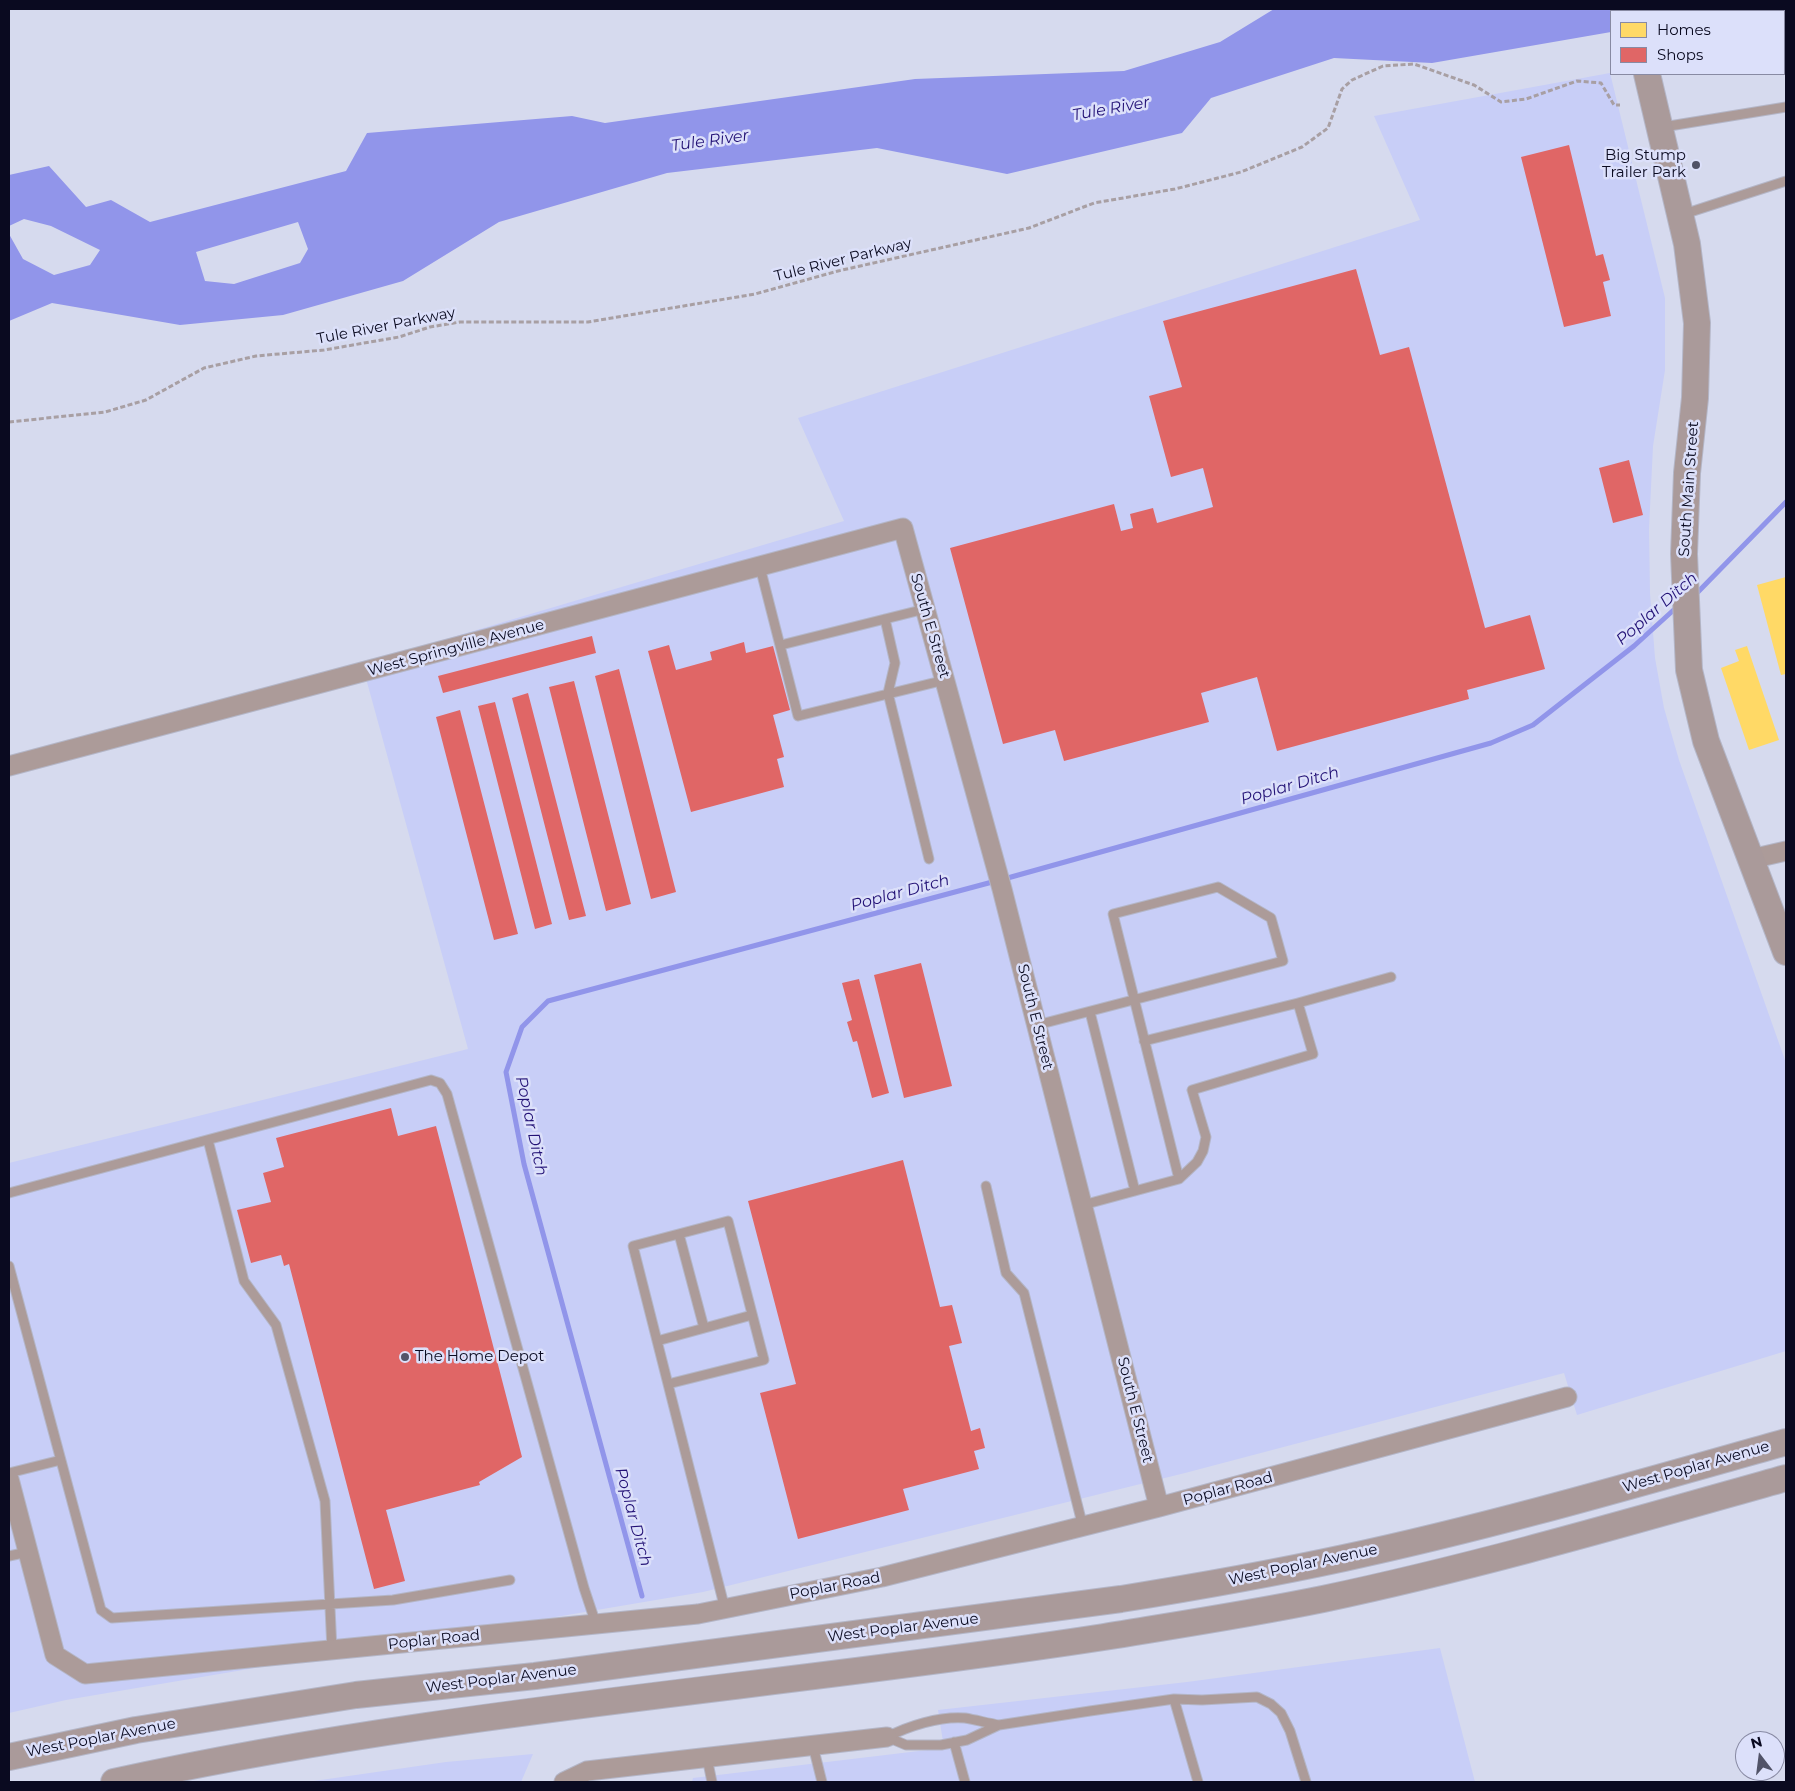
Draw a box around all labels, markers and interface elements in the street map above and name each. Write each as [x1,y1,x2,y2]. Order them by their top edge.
legend [1610,10,1785,75]
text: Homes [1657,20,1711,39]
text: Shops [1657,45,1703,64]
water label: Tule River [1071,93,1151,125]
water label: Tule River [670,126,750,156]
place label: Big Stump Trailer Park [1602,147,1686,182]
marker: Big Stump Trailer Park [1690,159,1702,171]
street label: Tule River Parkway [773,234,913,286]
street label: Tule River Parkway [315,304,457,348]
street label: South Main Street [1675,421,1703,557]
water label: Poplar Ditch [1612,569,1702,649]
street label: South E Street [906,572,954,680]
street label: West Springville Avenue [366,616,546,680]
water label: Poplar Ditch [1239,763,1341,809]
water label: Poplar Ditch [849,871,951,915]
street label: South E Street [1013,962,1057,1072]
water label: Poplar Ditch [511,1074,551,1178]
place label: The Home Depot [415,1348,544,1366]
marker: The Home Depot [399,1351,411,1363]
street label: South E Street [1113,1355,1157,1465]
street label: West Poplar Avenue [1621,1437,1771,1497]
water label: Poplar Ditch [611,1466,655,1568]
street label: Poplar Road [1181,1468,1275,1510]
street label: West Poplar Avenue [1227,1540,1379,1590]
street label: Poplar Road [788,1568,882,1604]
street label: West Poplar Avenue [827,1610,979,1646]
street label: Poplar Road [387,1626,481,1654]
street label: West Poplar Avenue [425,1661,577,1697]
street label: West Poplar Avenue [25,1715,177,1761]
north arrow [1735,1731,1785,1781]
text: N [1749,1732,1764,1753]

